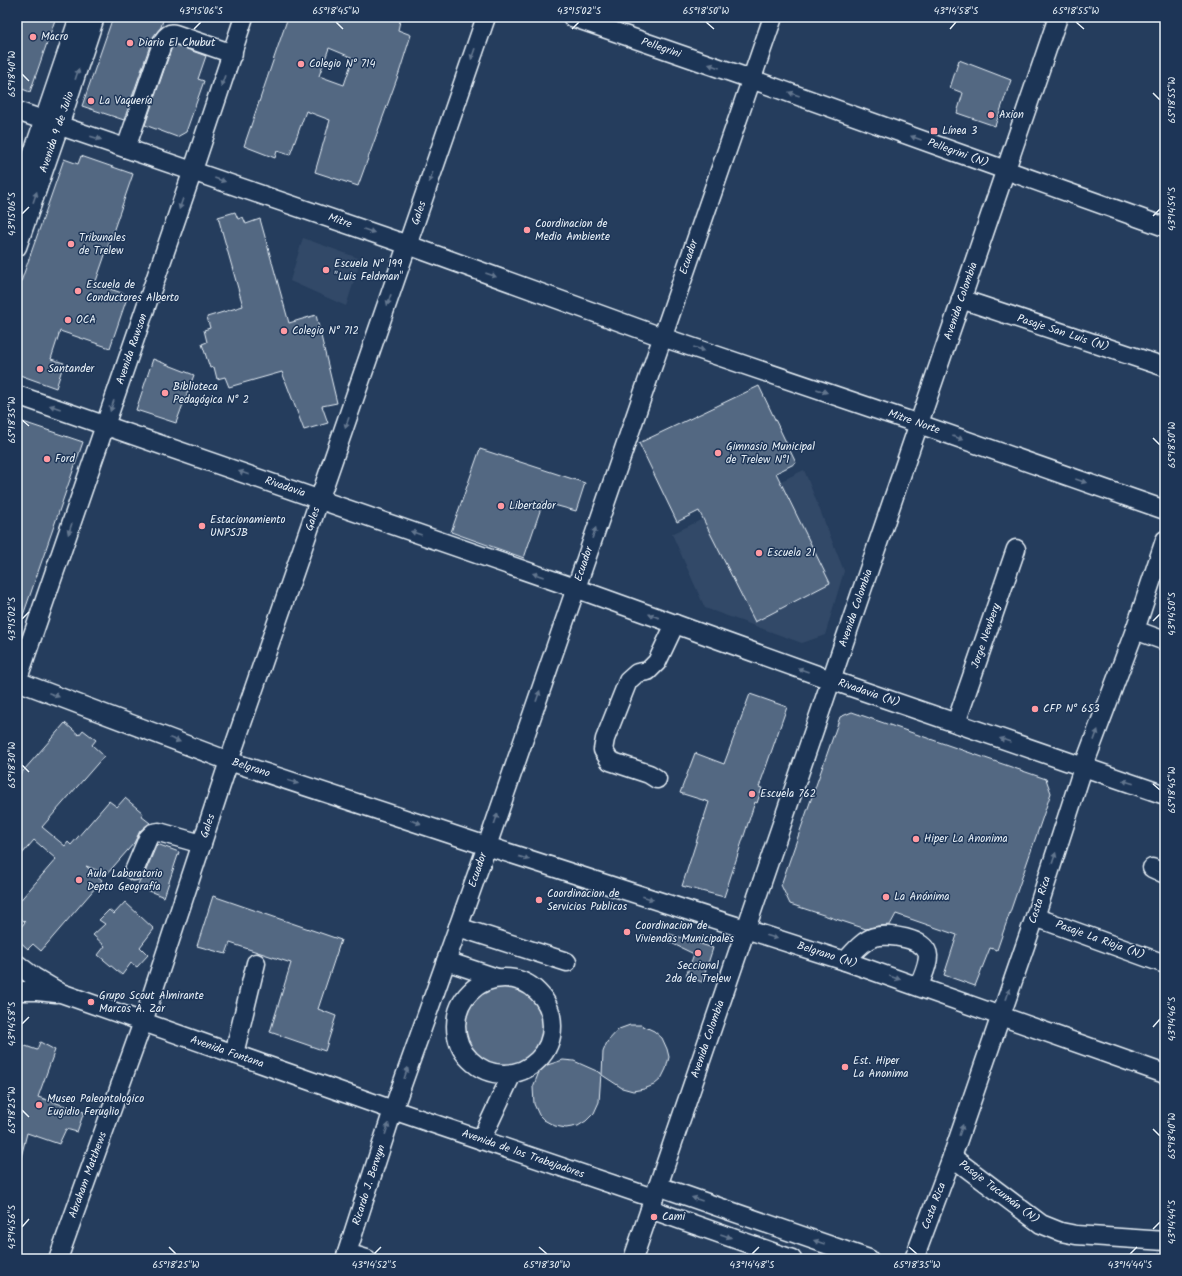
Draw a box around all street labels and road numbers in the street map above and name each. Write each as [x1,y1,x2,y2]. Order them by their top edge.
street label: Pellegrini [639,33,684,63]
street label: Avenida 9 de Julio [35,89,79,175]
street label: Pellegrini (N) [925,134,991,172]
street label: Gales [407,198,432,227]
street label: Mitre [326,209,354,233]
street label: Ecuador [675,236,704,277]
street label: Avenida Colombia [939,260,983,342]
street label: Pasaje San Luis (N) [1015,310,1111,356]
street label: Avenida Rawson [111,311,153,387]
street label: Mitre Norte [886,405,942,439]
street label: Rivadavia [262,472,308,502]
street label: Gales [301,504,326,533]
street label: Ecuador [570,543,599,584]
street label: Avenida Colombia [834,567,878,649]
street label: Jorge Newbery [966,600,1006,671]
street label: Rivadavia (N) [836,674,902,712]
street label: Belgrano [229,753,273,783]
street label: Gales [196,811,220,840]
street label: Ecuador [464,849,493,890]
street label: Costa Rica [1024,874,1056,926]
street label: Pasaje La Rioja (N) [1053,916,1147,964]
street label: Belgrano (N) [795,937,859,973]
street label: Avenida Colombia [686,998,730,1080]
street label: Avenida Fontana [188,1031,266,1073]
street label: Avenida de los Trabajadores [459,1125,587,1184]
street label: Abraham Matthews [64,1129,112,1221]
street label: Ricardo J. Berwyn [347,1142,391,1228]
street label: Pasaje Tucumán (N) [955,1156,1043,1228]
street label: Costa Rica [917,1180,951,1232]

